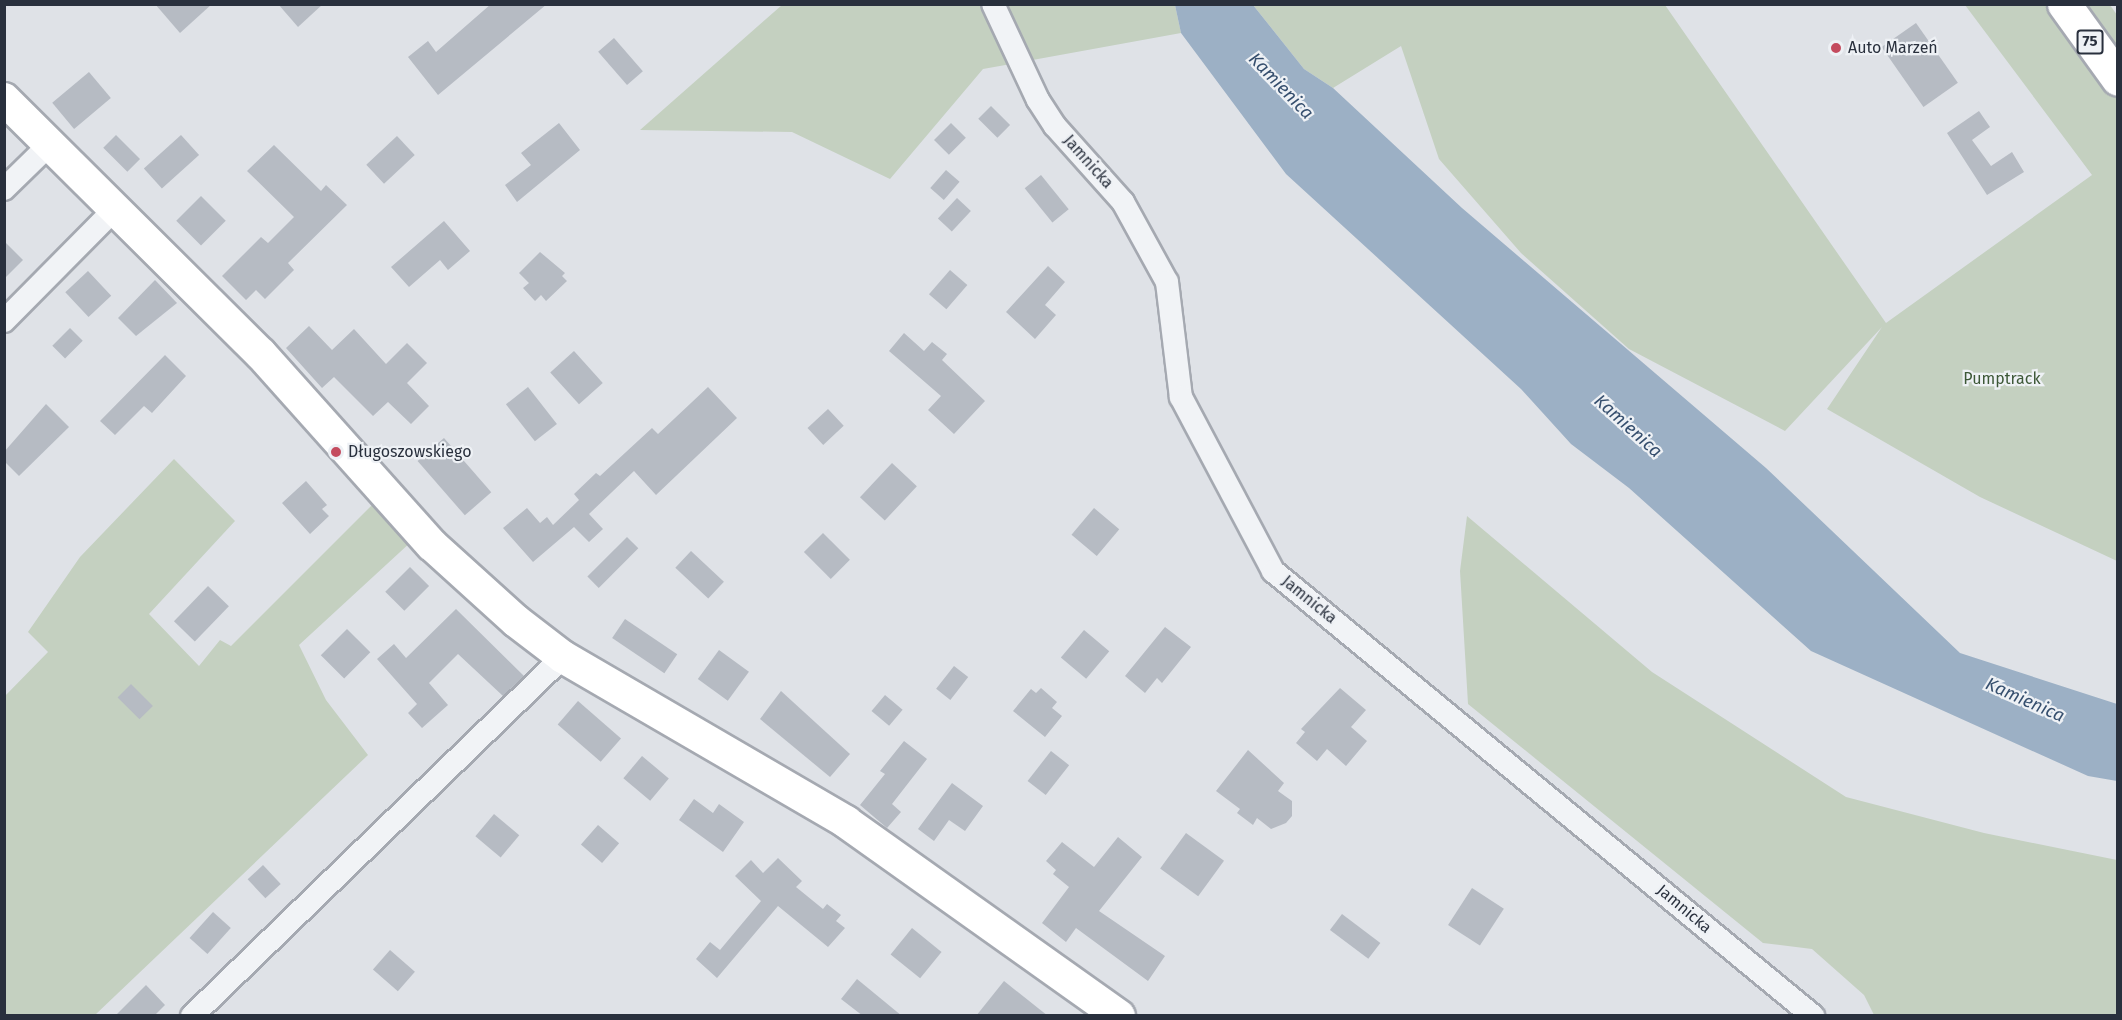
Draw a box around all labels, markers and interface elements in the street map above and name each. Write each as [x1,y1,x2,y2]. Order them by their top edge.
road number: 75 [2076,30,2104,54]
place label: Auto Marzeń [1848,38,1938,58]
marker: Auto Marzeń [1829,41,1843,55]
water label: Kamienica [1244,48,1318,124]
street label: Jamnicka [1059,131,1117,193]
park label: Pumptrack [1963,369,2041,389]
water label: Kamienica [1590,390,1666,462]
place label: Długoszowskiego [348,442,471,462]
marker: Długoszowskiego [329,445,343,459]
street label: Jamnicka [1278,572,1340,628]
water label: Kamienica [1982,673,2068,727]
street label: Jamnicka [1653,881,1715,937]

